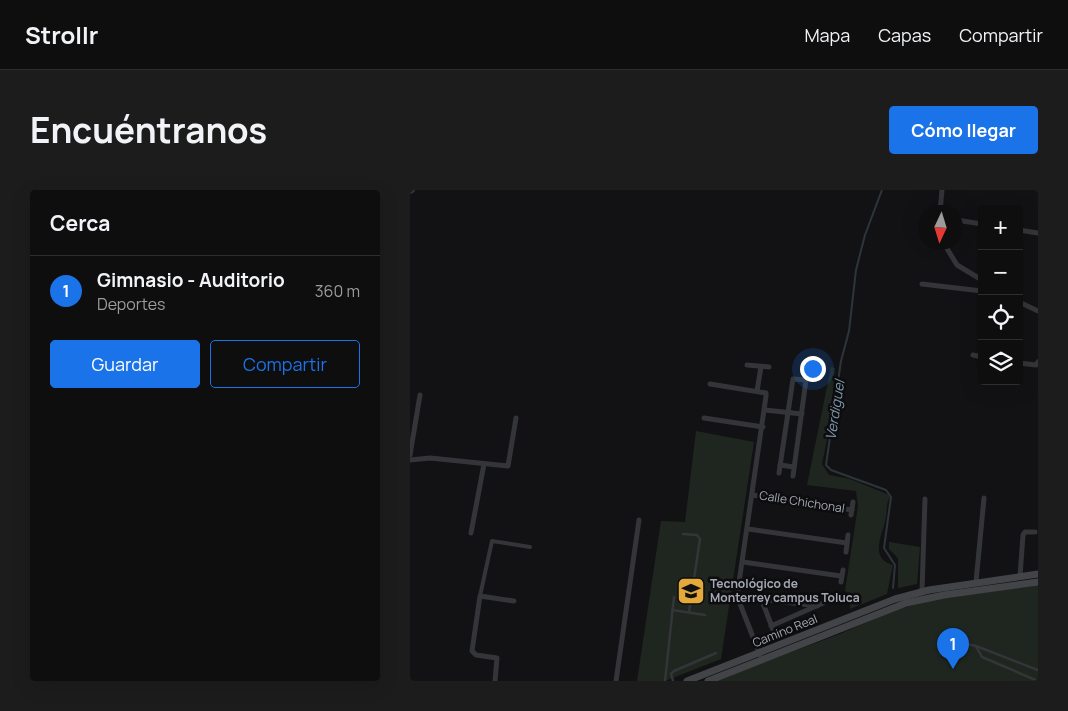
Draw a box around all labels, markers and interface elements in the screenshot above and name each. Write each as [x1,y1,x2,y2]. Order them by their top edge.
text: Strollr [25,18,98,51]
text: Mapa [804,23,850,47]
text: Capas [878,23,931,47]
text: Compartir [959,23,1043,47]
text: Encuéntranos [30,106,267,154]
button: Cómo llegar [889,106,1038,154]
north arrow [918,205,963,250]
map controls [978,205,1023,385]
button: + [978,205,1023,250]
text: Cerca [50,209,110,237]
button: − [978,250,1023,295]
text: Gimnasio - Auditorio [97,267,285,293]
text: 1 [62,280,70,302]
text: 360 m [315,280,360,302]
text: Deportes [97,293,165,315]
button: locate [978,295,1023,340]
button: Guardar [50,340,200,388]
button: Compartir [210,340,360,388]
button: layers [978,340,1023,385]
your location [800,356,826,382]
water label: Verdiguel [820,377,849,441]
street label: Calle Chichonal [758,486,846,517]
place label: Tecnológico de Monterrey campus Toluca [710,575,860,606]
school or university icon: Tecnológico de Monterrey campus Toluca [676,576,706,606]
street label: Camino Real [750,610,820,651]
pin: 1 [937,628,969,669]

